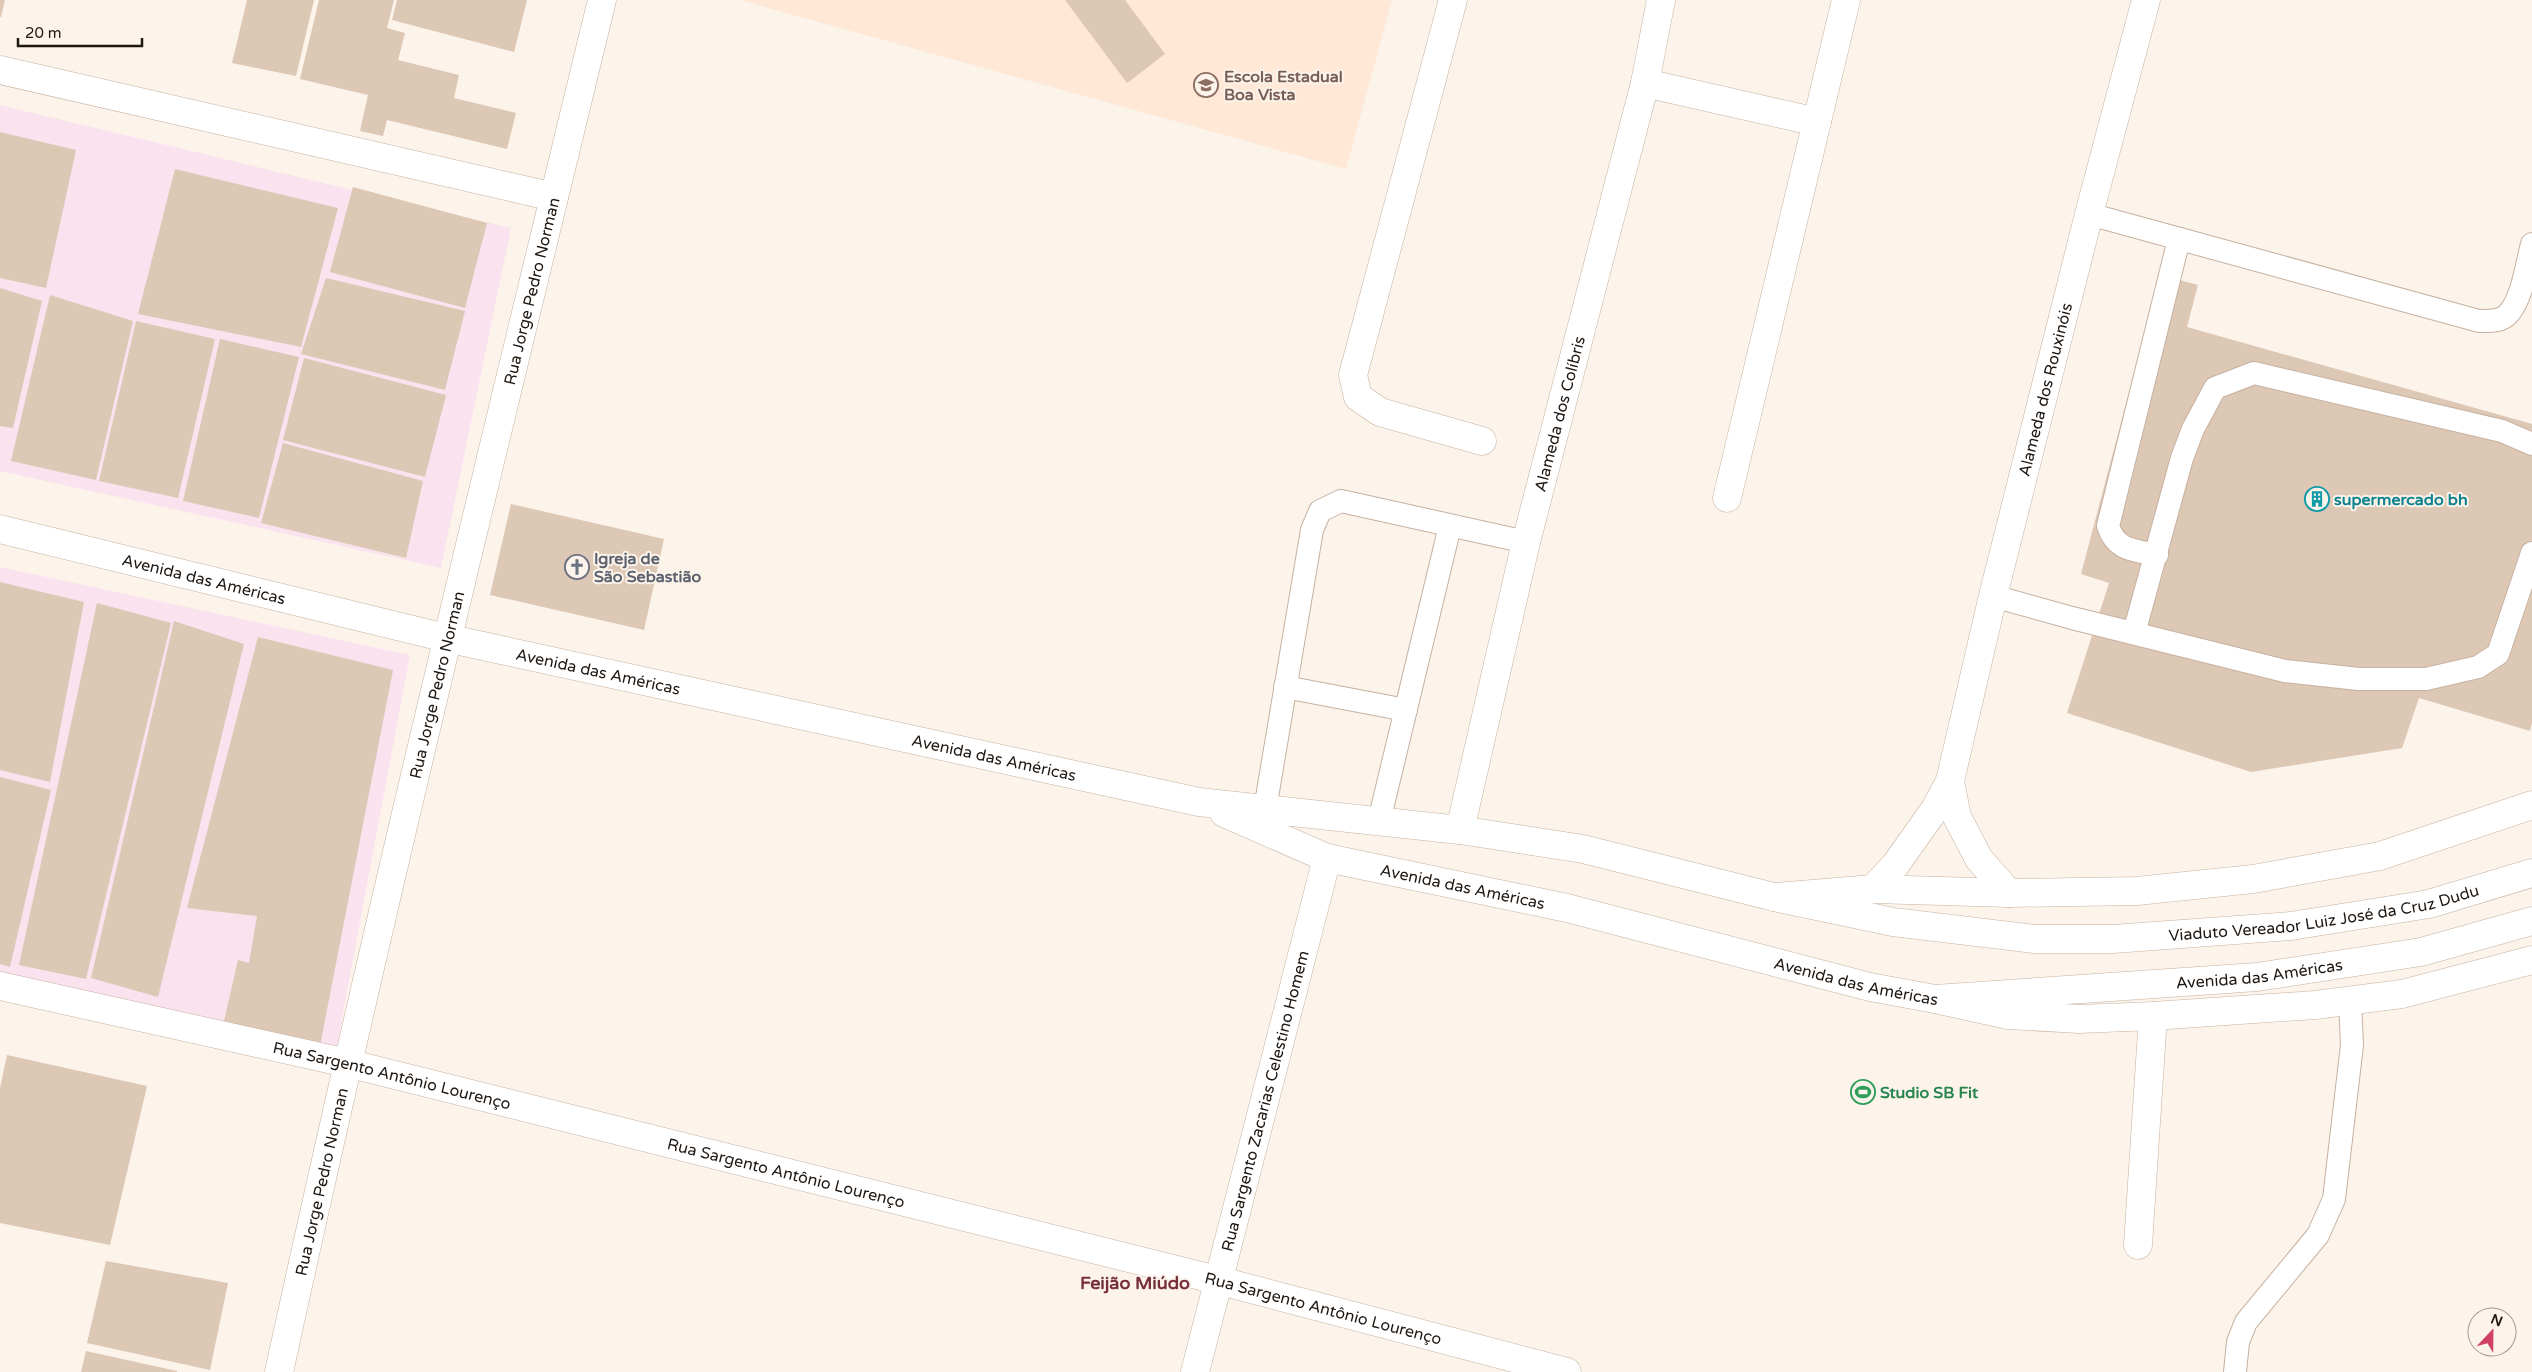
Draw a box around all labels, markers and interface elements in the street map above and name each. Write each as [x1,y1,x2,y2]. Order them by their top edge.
scale bar [18,15,141,47]
text: 20 m [25,24,62,42]
place label: Escola Estadual Boa Vista [1224,67,1343,105]
school or university icon: Escola Estadual Boa Vista [1193,72,1219,98]
street label: Rua Jorge Pedro Norman [500,196,565,387]
street label: Alameda dos Rouxinóis [2014,301,2077,479]
street label: Alameda dos Colíbris [1530,334,1590,494]
building icon: supermercado bh [2304,486,2330,512]
place label: supermercado bh [2334,490,2468,510]
place label: Igreja de São Sebastião [594,549,701,587]
street label: Avenida das Américas [120,550,288,609]
church icon: Igreja de São Sebastião [564,554,590,580]
street label: Rua Jorge Pedro Norman [406,589,469,781]
street label: Avenida das Américas [514,645,682,700]
street label: Avenida das Américas [910,731,1078,786]
street label: Avenida das Américas [1378,860,1547,914]
street label: Viaduto Vereador Luiz José da Cruz Dudu [2168,881,2482,946]
street label: Rua Sargento Zacarias Celestino Homem [1217,948,1314,1254]
street label: Avenida das Américas [1772,953,1940,1010]
street label: Avenida das Américas [2175,955,2344,994]
street label: Rua Sargento Antônio Lourenço [271,1038,513,1114]
sports icon: Studio SB Fit [1850,1079,1876,1105]
place label: Studio SB Fit [1880,1083,1979,1103]
street label: Rua Jorge Pedro Norman [291,1086,353,1278]
street label: Rua Sargento Antônio Lourenço [665,1134,907,1213]
street label: Rua Sargento Antônio Lourenço [1203,1268,1444,1350]
district label: Feijão Miúdo [1080,1272,1190,1294]
north arrow [2467,1307,2517,1357]
text: N [2488,1310,2505,1330]

